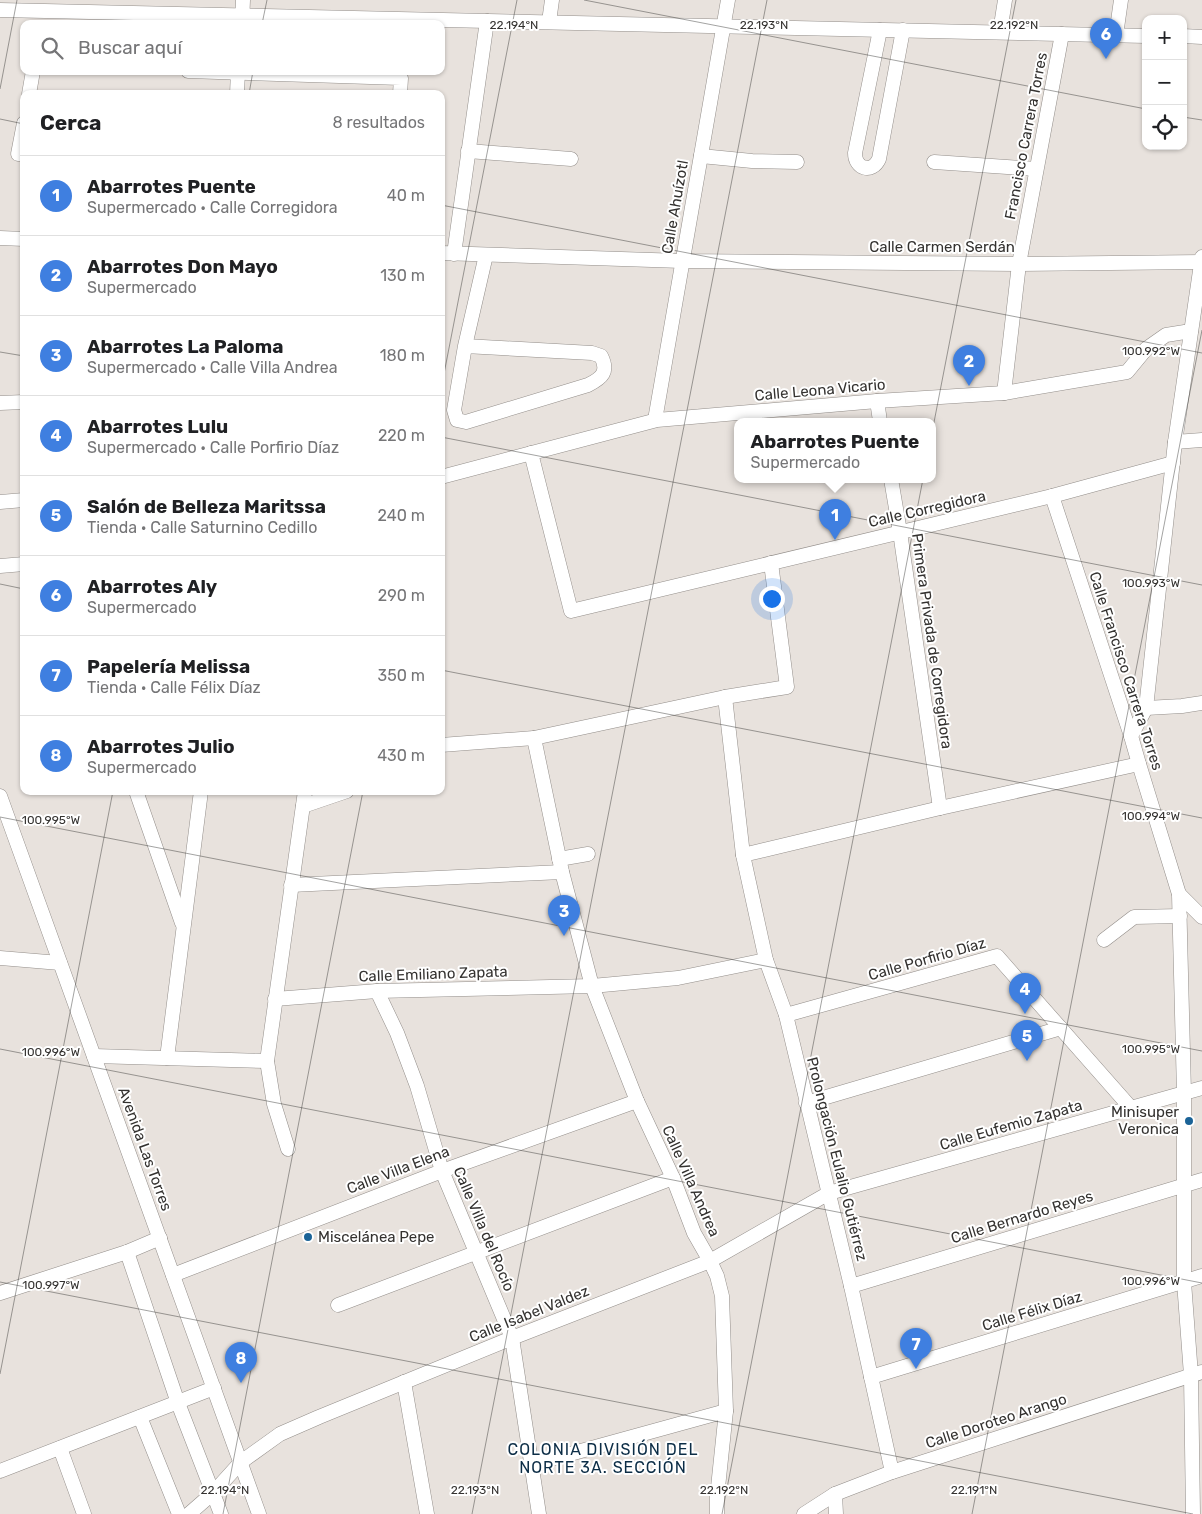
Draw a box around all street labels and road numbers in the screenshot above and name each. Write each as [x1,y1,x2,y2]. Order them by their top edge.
street label: Francisco Carrera Torres [1001,51,1051,221]
street label: Calle Ahuízotl [658,159,692,255]
street label: Calle Carmen Serdán [869,238,1015,256]
street label: Calle Leona Vicario [754,375,886,405]
street label: Calle Corregidora [867,487,987,531]
street label: Primera Privada de Corregidora [908,532,956,750]
street label: Calle Francisco Carrera Torres [1085,570,1167,773]
street label: Calle Porfirio Díaz [866,934,988,984]
street label: Calle Emiliano Zapata [358,962,508,986]
street label: Prolongación Eulalio Gutiérrez [803,1055,871,1263]
street label: Avenida Las Torres [114,1085,176,1214]
street label: Calle Eufemio Zapata [938,1096,1084,1154]
street label: Calle Villa Andrea [658,1123,724,1239]
street label: Calle Villa Elena [344,1142,452,1198]
street label: Calle Villa del Rocío [450,1164,518,1294]
street label: Calle Bernardo Reyes [949,1187,1096,1247]
street label: Calle Isabel Valdez [466,1282,592,1346]
street label: Calle Félix Díaz [980,1287,1084,1335]
street label: Calle Doroteo Arango [923,1390,1069,1452]

